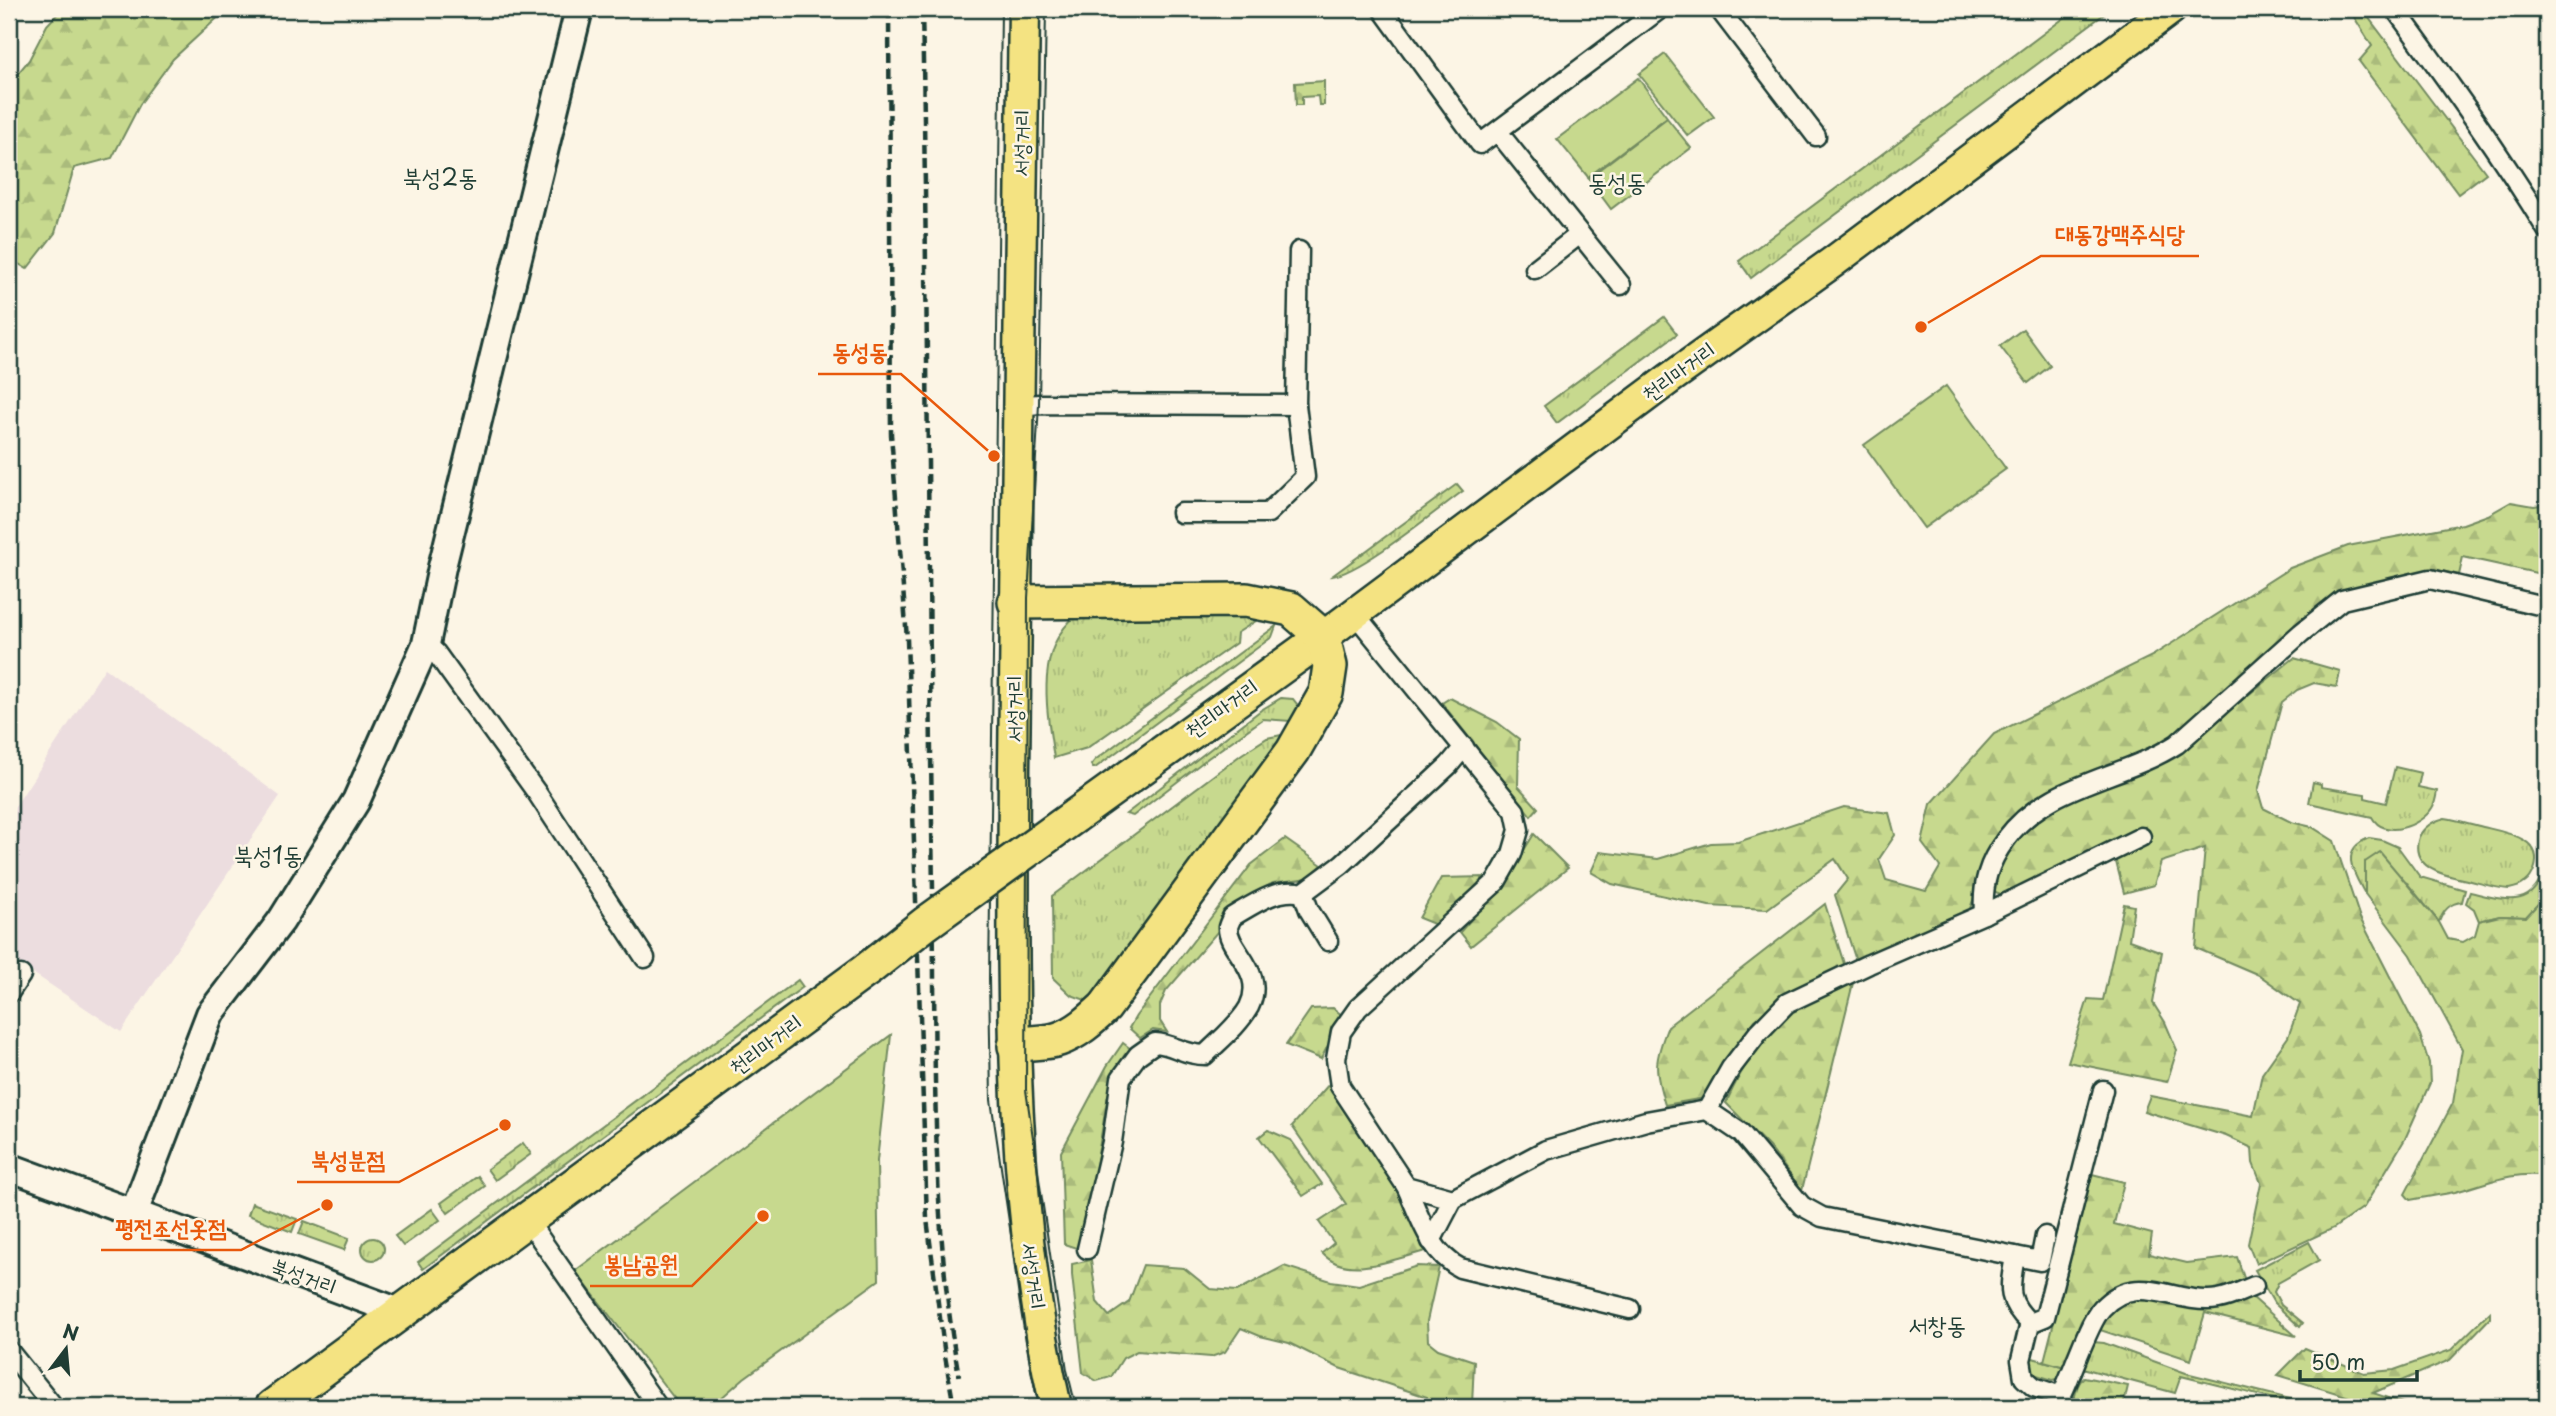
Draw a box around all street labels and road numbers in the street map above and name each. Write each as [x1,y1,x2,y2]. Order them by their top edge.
street label: 서성거리 [1003,109,1037,177]
street label: 천리마거리 [1634,333,1721,408]
street label: 천리마거리 [1177,670,1264,745]
street label: 서성거리 [997,675,1029,743]
street label: 천리마거리 [721,1005,808,1082]
street label: 서성거리 [1014,1240,1056,1311]
street label: 북성거리 [267,1249,342,1302]

